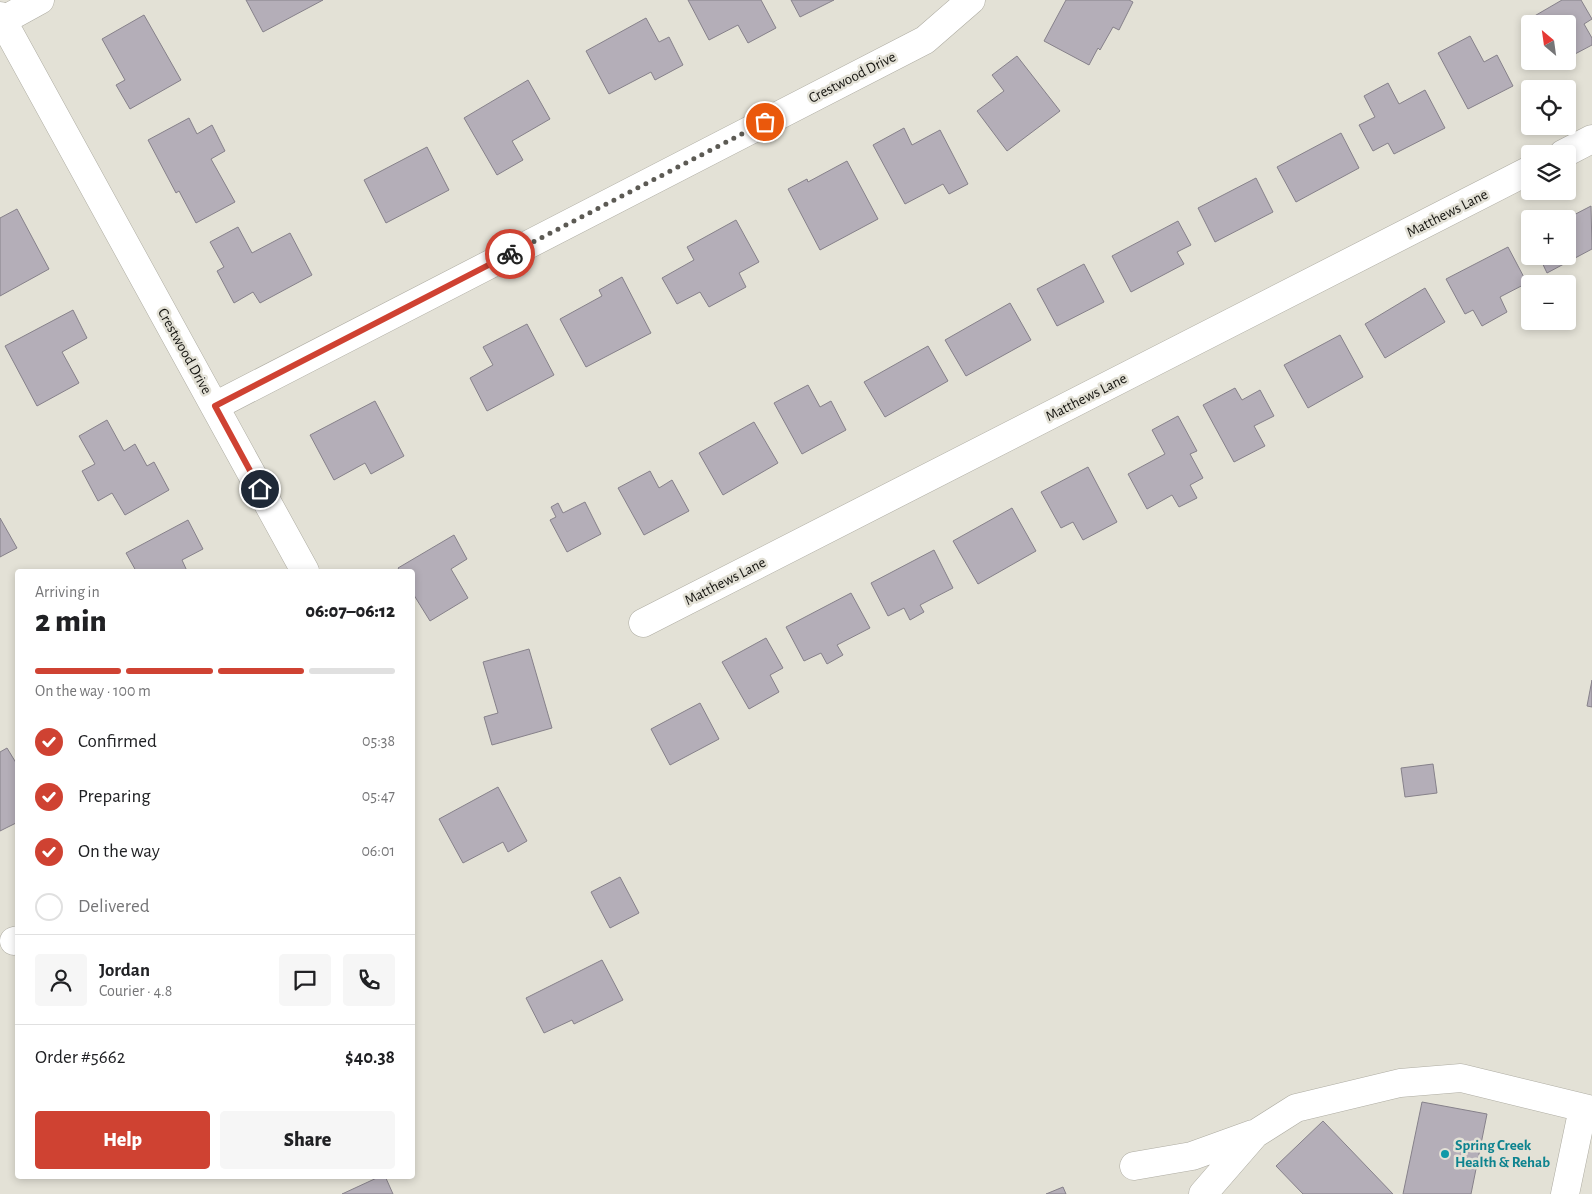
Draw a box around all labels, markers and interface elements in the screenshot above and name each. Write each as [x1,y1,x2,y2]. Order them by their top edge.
north arrow [1521,15,1576,70]
map controls [1521,15,1576,330]
street label: Crestwood Drive [806,49,898,106]
button: locate [1521,80,1576,135]
pin [744,101,786,143]
icon: bag [751,108,779,136]
button: layers [1521,145,1576,200]
street label: Matthews Lane [1404,187,1490,240]
button: + [1521,210,1576,265]
courier [485,229,535,279]
icon: bike [496,240,524,268]
button: − [1521,275,1576,330]
street label: Crestwood Drive [155,306,214,397]
street label: Matthews Lane [1043,371,1129,424]
pin [239,468,281,510]
icon: home [246,475,274,503]
street label: Matthews Lane [682,555,768,608]
text: Arriving in [35,584,100,600]
text: 06:07–06:12 [305,602,395,621]
text: 2 min [35,605,107,637]
text: On the way · 100 m [35,683,151,699]
icon: check [35,728,63,756]
text: Confirmed [78,732,157,751]
text: 05:38 [362,733,395,749]
icon: check [35,783,63,811]
text: Preparing [78,787,151,806]
text: 05:47 [362,788,395,804]
icon: check [35,838,63,866]
text: On the way [78,842,160,861]
text: 06:01 [361,843,395,859]
text: Delivered [78,897,150,916]
button: person [35,954,87,1006]
button: chat [279,954,331,1006]
button: phone [343,954,395,1006]
text: Jordan [99,961,150,980]
text: Courier · 4.8 [99,983,172,999]
text: Order #5662 [35,1048,125,1067]
text: $40.38 [345,1048,395,1067]
button: Help [35,1111,210,1169]
button: Share [220,1111,395,1169]
place label: Spring Creek Health & Rehab [1455,1138,1550,1170]
marker: Spring Creek Health & Rehab [1439,1148,1451,1160]

